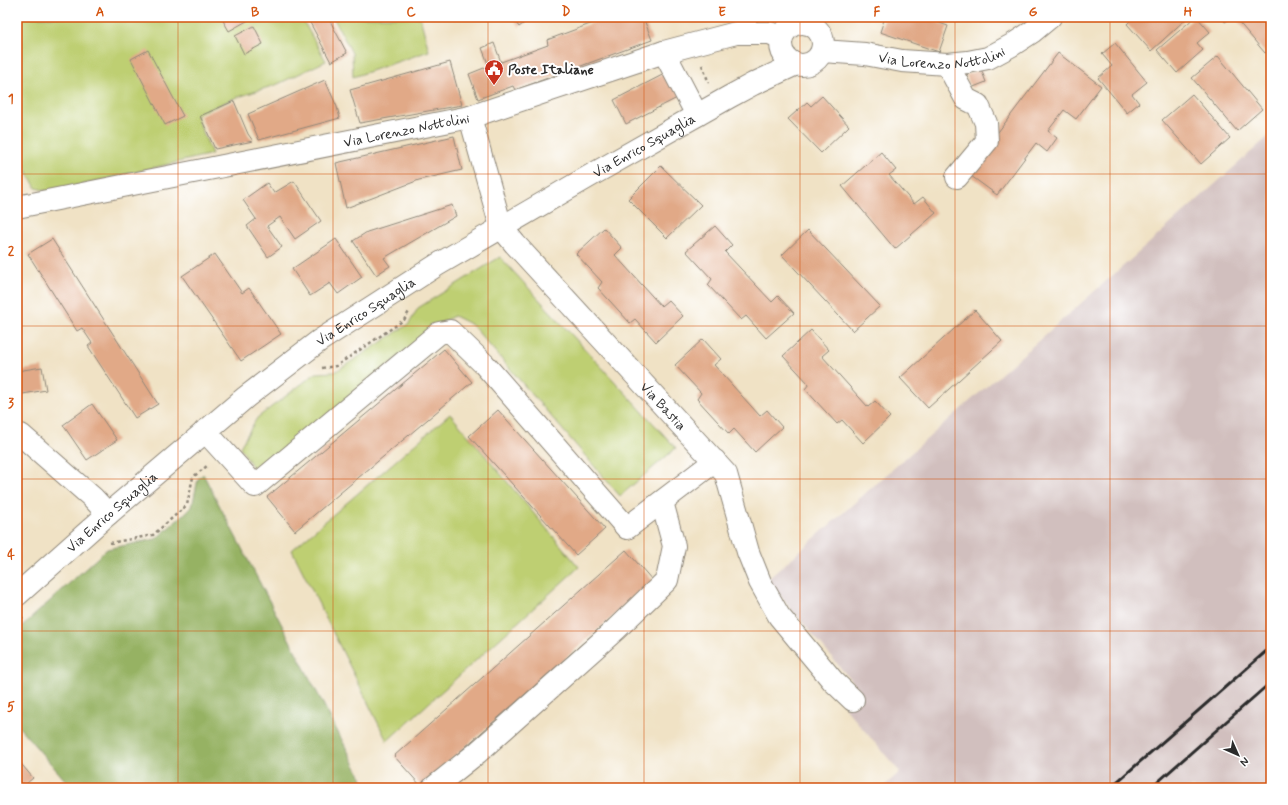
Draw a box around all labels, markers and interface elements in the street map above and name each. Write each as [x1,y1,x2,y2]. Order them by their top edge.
text: A [96,4,104,21]
text: B [251,4,260,21]
text: C [406,4,416,21]
text: D [562,4,571,21]
text: E [718,4,726,21]
text: F [874,4,881,21]
text: G [1029,4,1038,21]
text: H [1184,4,1193,21]
street label: Via Lorenzo Nottolini [877,43,1008,74]
public building icon: Poste Italiane [483,58,505,86]
place label: Poste Italiane [508,61,594,79]
text: 1 [8,91,14,108]
street label: Via Lorenzo Nottolini [342,109,471,152]
street label: Via Enrico Squaglia [590,110,699,182]
text: 2 [8,243,15,260]
street label: Via Enrico Squaglia [313,273,419,351]
street label: Via Bastia [636,378,690,435]
text: 3 [8,395,14,412]
street label: Via Enrico Squaglia [63,468,162,557]
text: 4 [7,547,15,564]
text: 5 [7,699,15,716]
north arrow [1218,735,1258,775]
text: N [1237,754,1252,769]

